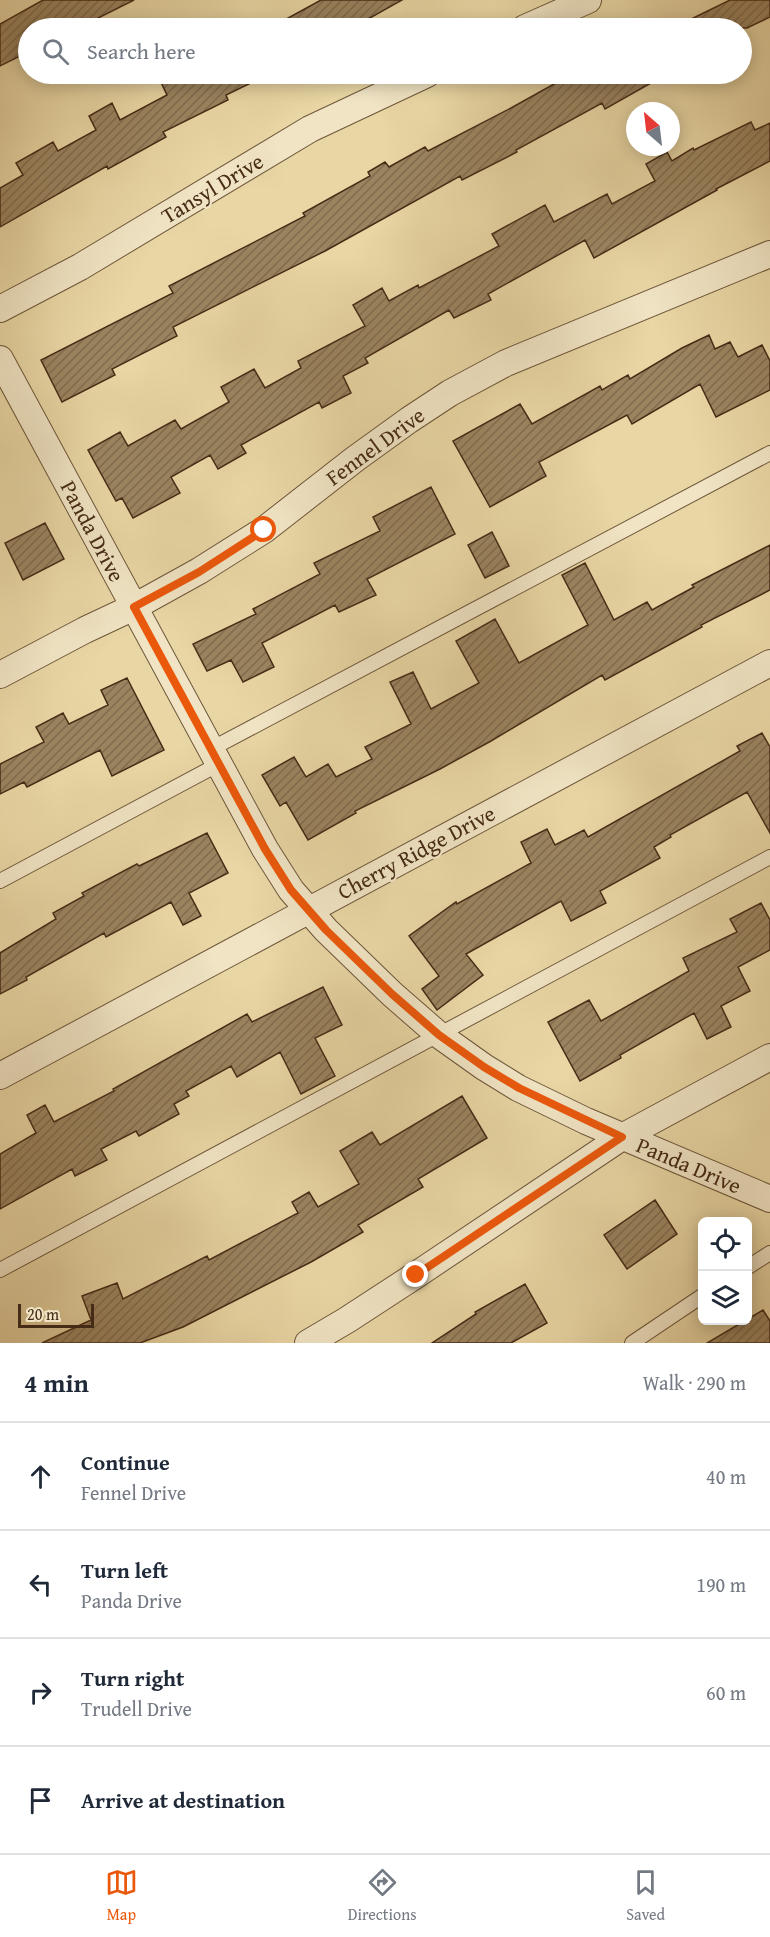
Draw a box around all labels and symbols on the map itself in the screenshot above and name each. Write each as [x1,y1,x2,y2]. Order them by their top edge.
north arrow [626,102,680,156]
street label: Tansyl Drive [155,145,269,231]
street label: Fennel Drive [319,399,431,493]
street label: Panda Drive [53,475,133,587]
route start [250,516,276,542]
street label: Cherry Ridge Drive [331,797,501,907]
street label: Panda Drive [632,1129,746,1201]
route end [402,1261,428,1287]
scale bar [18,1301,94,1328]

